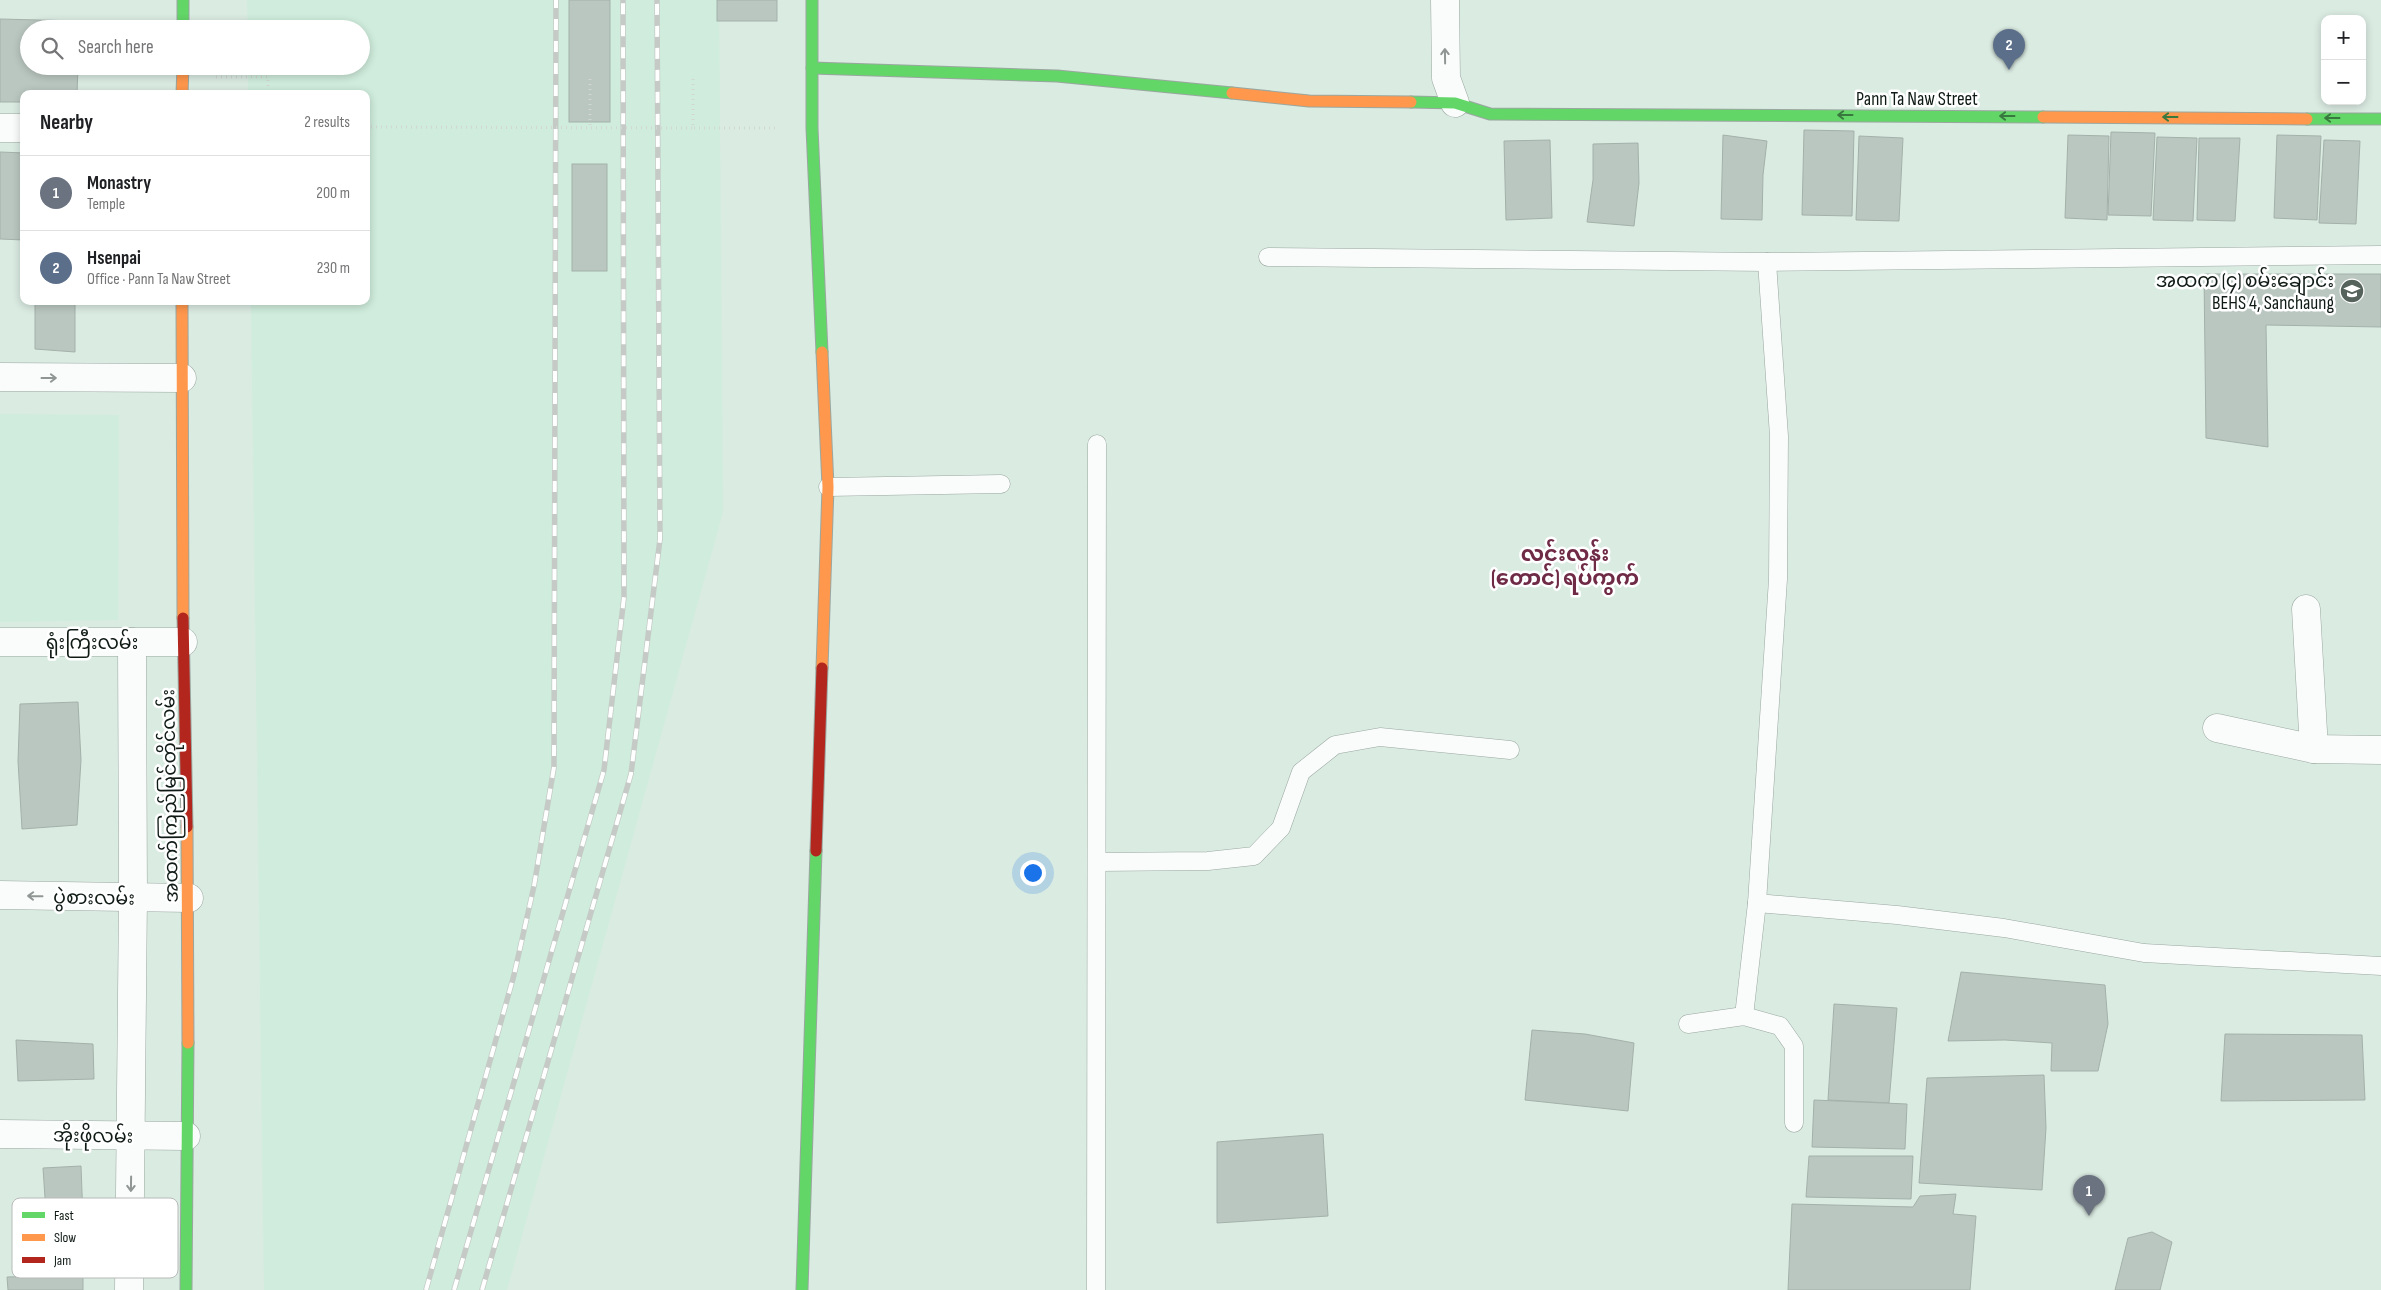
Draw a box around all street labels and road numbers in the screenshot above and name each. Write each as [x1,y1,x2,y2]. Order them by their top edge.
street label: Pann Ta Naw Street [1856,88,1978,111]
street label: ရုံးကြီးလမ်း [46,628,138,659]
street label: အထက်ကြည်မြင်တိုင်လမ်း [153,689,188,903]
street label: ပွဲစားလမ်း [53,882,135,914]
street label: အိုးဖိုလမ်း [52,1120,133,1153]

